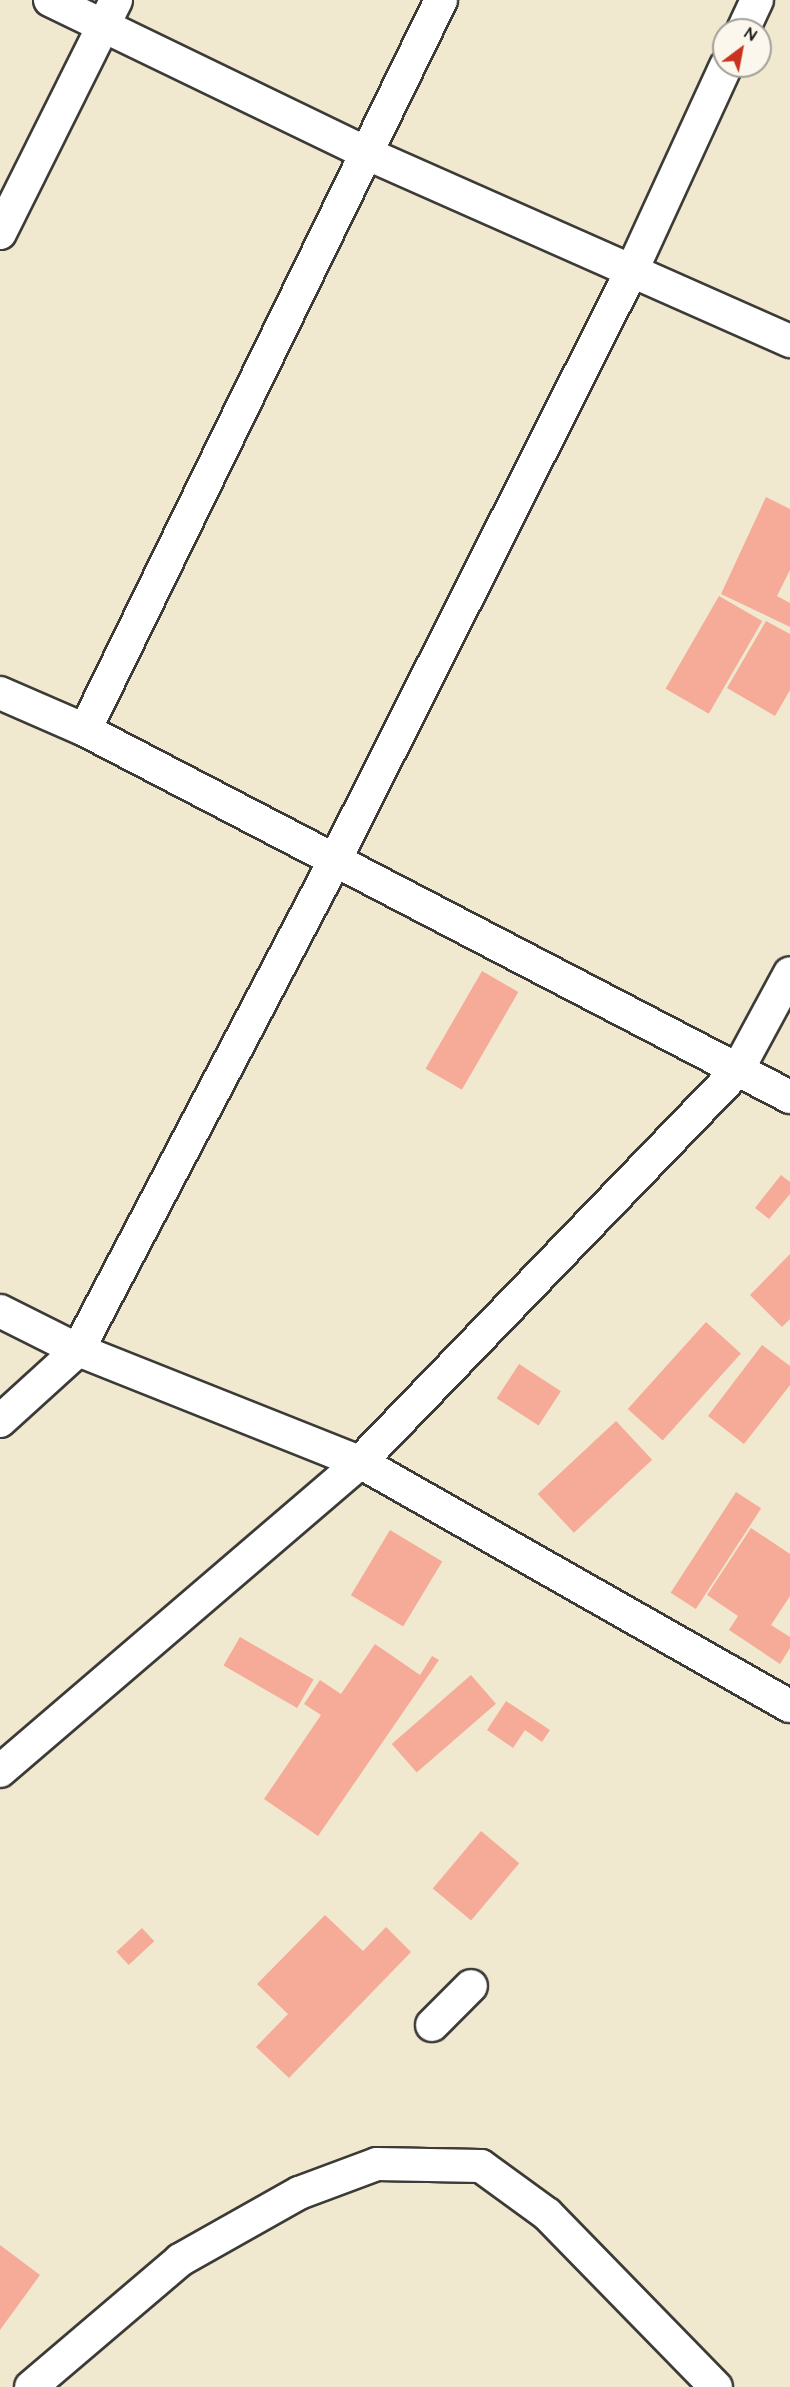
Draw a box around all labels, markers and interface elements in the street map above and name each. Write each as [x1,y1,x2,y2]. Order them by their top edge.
north arrow [712,18,772,78]
text: N [740,22,761,46]

